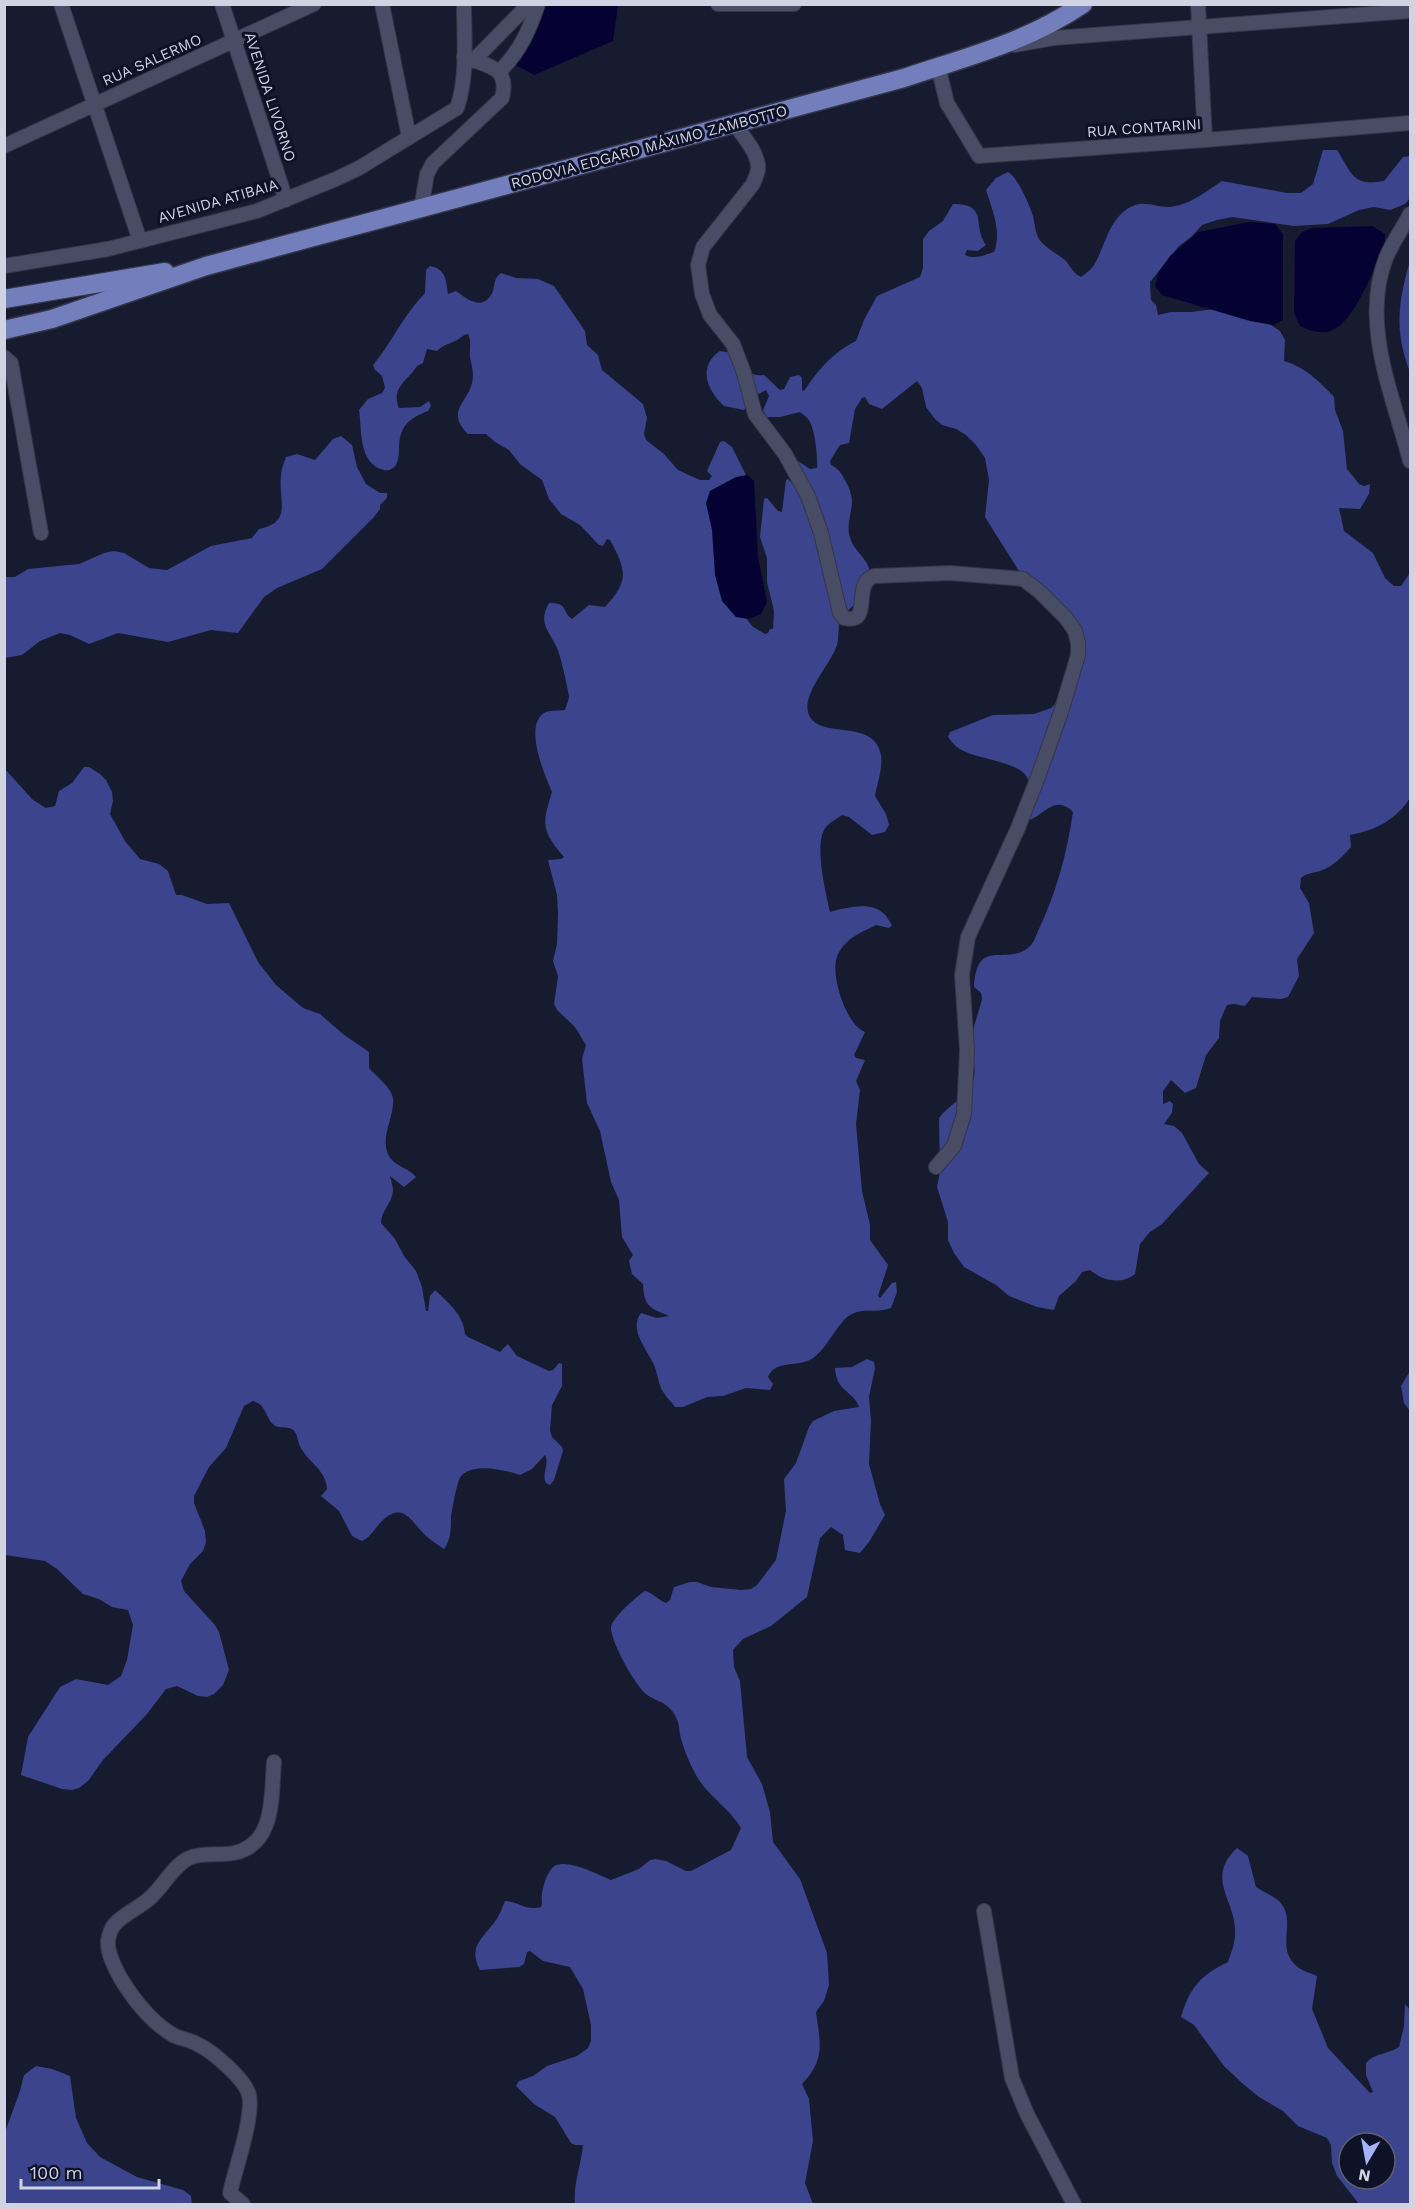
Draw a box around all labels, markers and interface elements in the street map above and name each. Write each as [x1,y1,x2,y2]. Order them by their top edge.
street label: RUA SALERMO [100,30,204,90]
street label: AVENIDA LIVORNO [241,30,299,164]
street label: RODOVIA EDGARD MÁXIMO ZAMBOTTO [509,101,789,193]
street label: RUA CONTARINI [1086,115,1202,141]
street label: AVENIDA ATIBAIA [156,175,280,227]
north arrow [1337,2131,1397,2191]
scale bar [21,2152,159,2190]
text: 100 m [30,2162,83,2183]
text: N [1357,2165,1372,2186]

